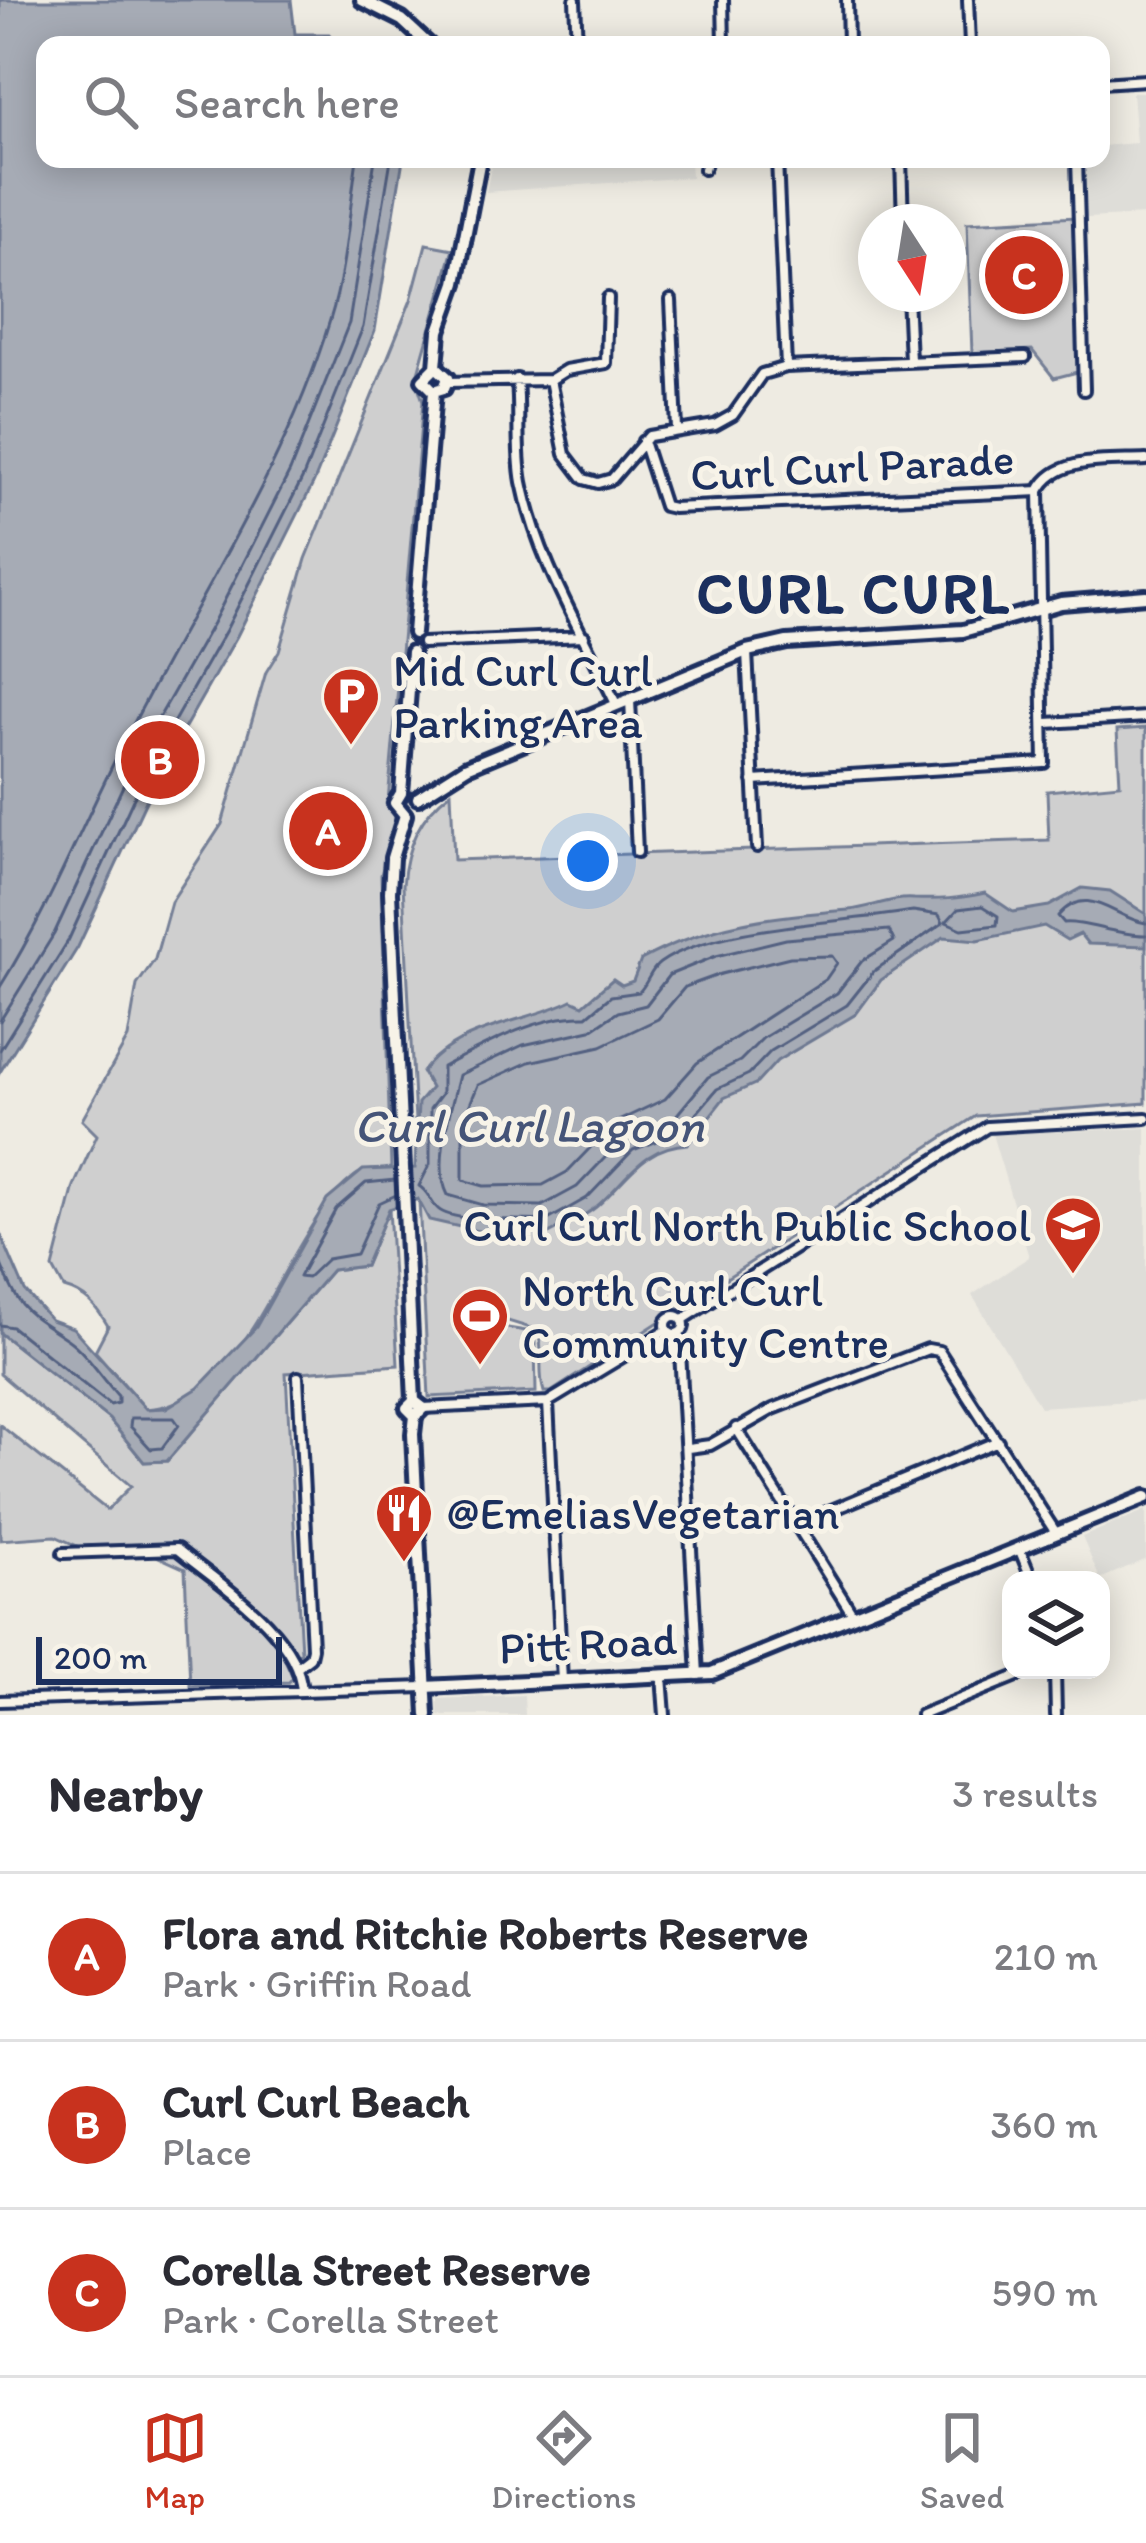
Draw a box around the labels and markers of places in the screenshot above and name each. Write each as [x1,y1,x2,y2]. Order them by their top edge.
pin: C [985,230,1063,320]
place label: Mid Curl Curl Parking Area [393,643,653,749]
parking icon: Mid Curl Curl Parking Area [320,665,382,747]
pin: B [121,715,199,805]
pin: A [289,786,367,876]
school or university icon: Curl Curl North Public School [1042,1194,1104,1276]
place label: Curl Curl North Public School [463,1198,1031,1252]
place label: North Curl Curl Community Centre [522,1263,889,1369]
sports icon: North Curl Curl Community Centre [449,1285,511,1367]
restaurant icon: @EmeliasVegetarian [373,1482,435,1564]
place label: @EmeliasVegetarian [446,1486,840,1540]

